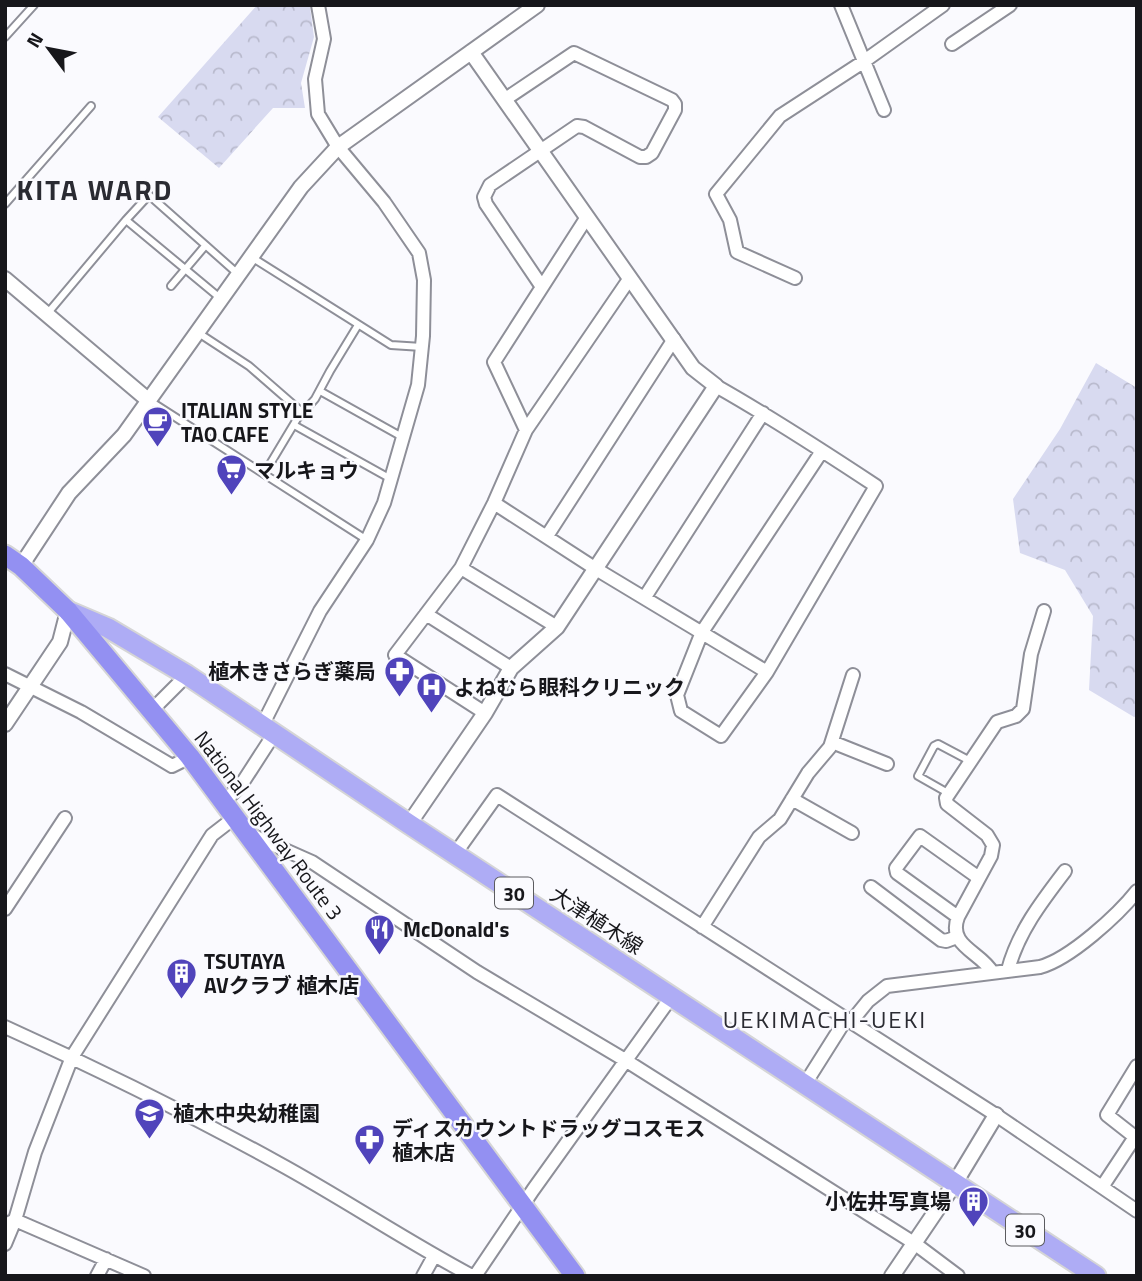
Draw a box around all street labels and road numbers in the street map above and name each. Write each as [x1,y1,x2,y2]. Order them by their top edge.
street label: National Highway Route 3 [187,723,351,927]
road number: 30 [495,878,533,908]
street label: 大津植木線 [544,878,650,962]
road number: 30 [1006,1214,1044,1246]

